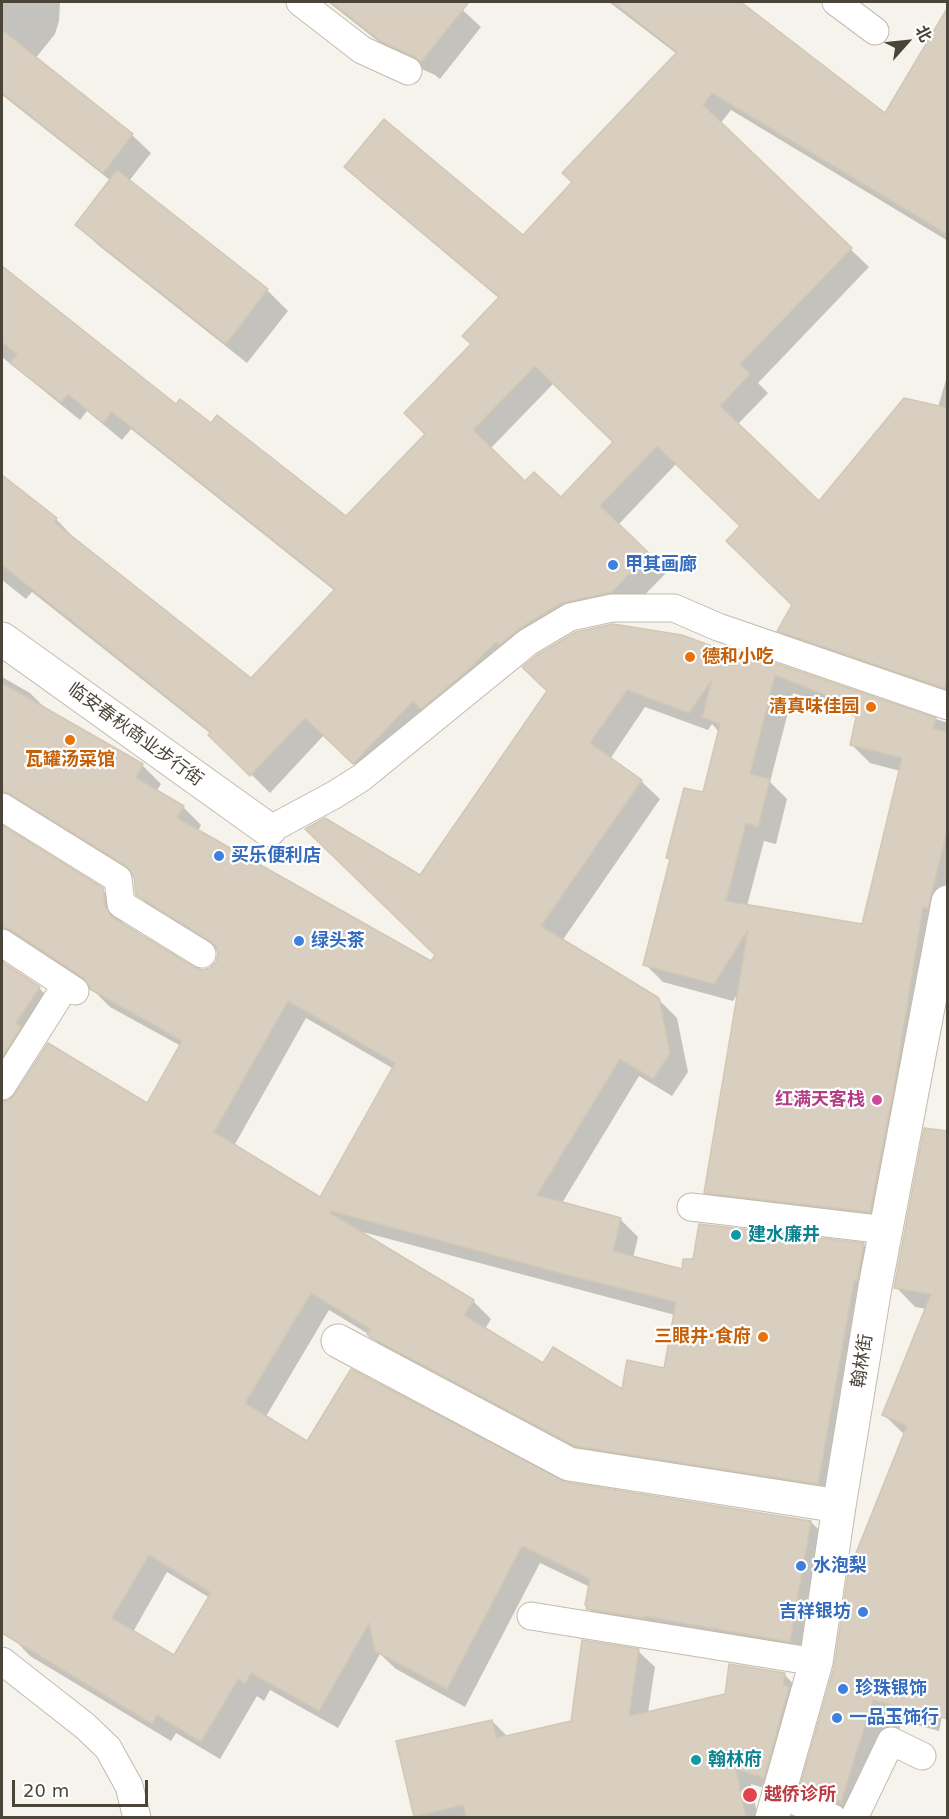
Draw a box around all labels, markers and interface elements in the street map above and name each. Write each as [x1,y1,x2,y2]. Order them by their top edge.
north arrow [877,12,937,72]
text: 北 [911,22,936,45]
place label: 甲其画廊 [625,554,697,576]
marker: 甲其画廊 [606,558,620,572]
place label: 德和小吃 [702,646,774,668]
marker: 德和小吃 [683,650,697,664]
street label: 临安春秋商业步行街 [63,679,207,791]
place label: 清真味佳园 [769,696,859,718]
marker: 清真味佳园 [864,700,878,714]
marker: 瓦罐汤菜馆 [63,733,77,747]
place label: 瓦罐汤菜馆 [25,749,115,771]
place label: 买乐便利店 [231,845,321,867]
marker: 买乐便利店 [212,849,226,863]
place label: 绿头茶 [311,930,365,952]
marker: 绿头茶 [292,934,306,948]
place label: 红满天客栈 [775,1089,865,1111]
marker: 红满天客栈 [870,1093,884,1107]
place label: 建水廉井 [748,1224,820,1246]
marker: 建水廉井 [729,1228,743,1242]
place label: 三眼井·食府 [654,1326,751,1348]
marker: 三眼井·食府 [756,1330,770,1344]
street label: 翰林街 [848,1333,878,1389]
place label: 水泡梨 [813,1555,867,1577]
marker: 水泡梨 [794,1559,808,1573]
place label: 吉祥银坊 [779,1601,851,1623]
marker: 吉祥银坊 [856,1605,870,1619]
place label: 珍珠银饰 [855,1678,927,1700]
marker: 珍珠银饰 [836,1682,850,1696]
place label: 一品玉饰行 [849,1707,939,1729]
marker: 一品玉饰行 [830,1711,844,1725]
place label: 翰林府 [708,1749,762,1771]
marker: 翰林府 [689,1753,703,1767]
scale bar [15,1768,152,1806]
text: 20 m [23,1780,69,1801]
place label: 越侨诊所 [764,1784,836,1806]
marker: 越侨诊所 [741,1786,759,1804]

